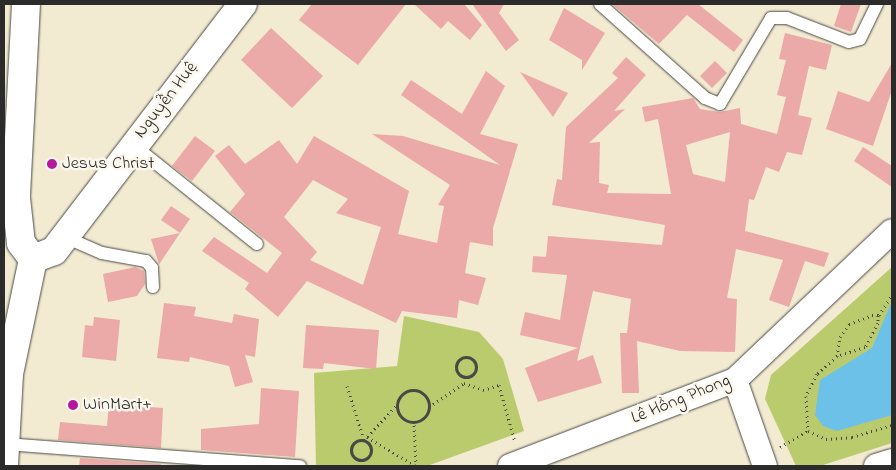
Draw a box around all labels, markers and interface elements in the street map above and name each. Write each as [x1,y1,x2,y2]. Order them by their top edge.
street label: Nguyễn Huệ [130,57,204,143]
place label: Jesus Christ [62,153,154,175]
marker: Jesus Christ [46,158,58,170]
street label: Lê Hồng Phong [628,370,734,430]
place label: WinMart+ [83,394,152,416]
marker: WinMart+ [67,399,79,411]

